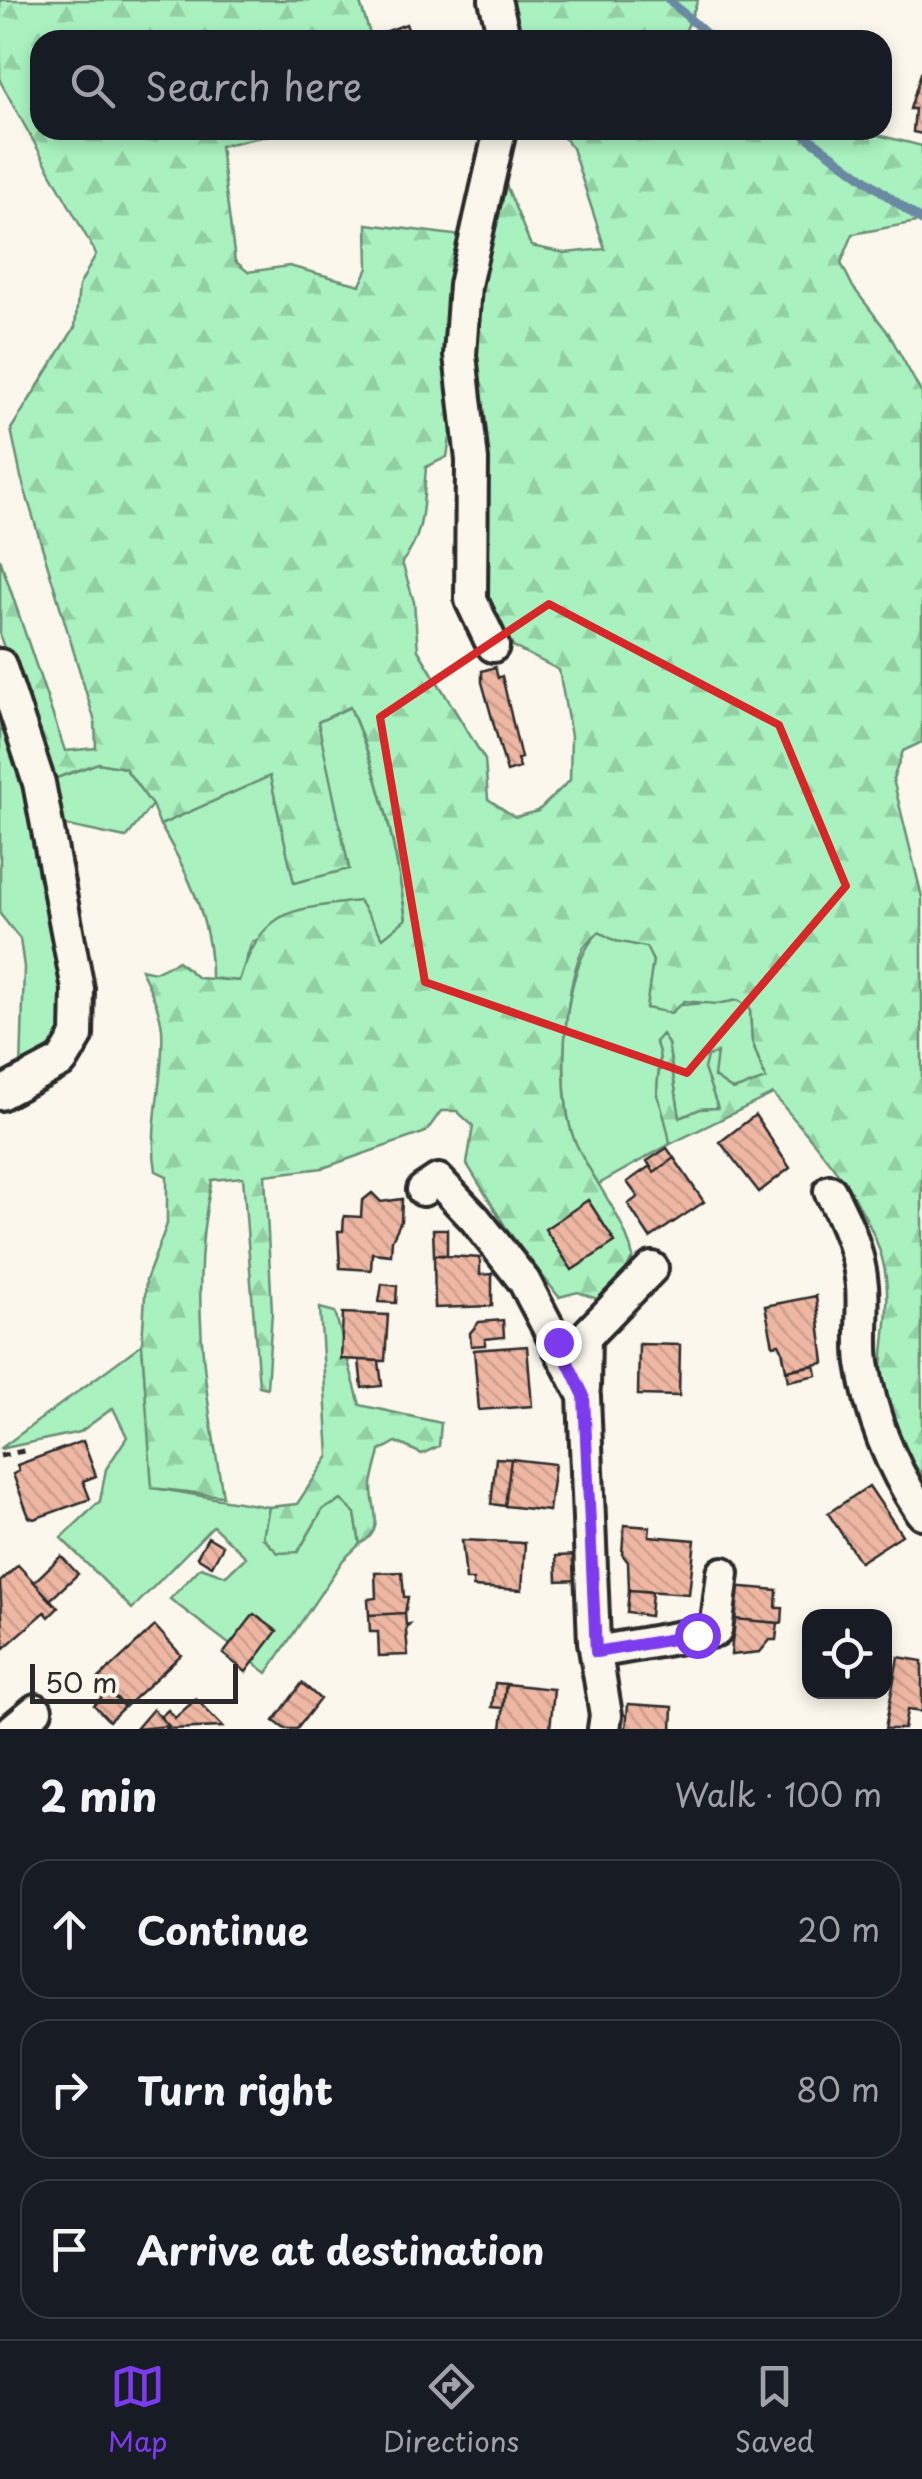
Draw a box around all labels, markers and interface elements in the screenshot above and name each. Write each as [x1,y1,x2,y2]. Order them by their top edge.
search box [30,30,892,140]
text: Search here [145,57,362,114]
icon: search [65,58,120,113]
route end [536,1320,582,1366]
map controls [802,1609,892,1699]
button: locate [802,1609,892,1699]
route start [675,1613,721,1659]
scale bar [30,1659,238,1704]
text: 50 m [45,1660,118,1703]
text: 2 min [40,1763,157,1826]
text: Walk · 100 m [675,1770,882,1818]
text: Continue [137,1901,308,1958]
icon: ahead [42,1902,97,1957]
text: 20 m [798,1905,880,1953]
text: Turn right [137,2061,333,2118]
icon: right [42,2062,97,2117]
text: 80 m [796,2065,880,2113]
text: Arrive at destination [137,2221,545,2278]
icon: arrive [42,2222,97,2277]
tab: Map [108,2359,168,2462]
tab: Directions [383,2359,519,2462]
tab: Saved [735,2359,814,2462]

